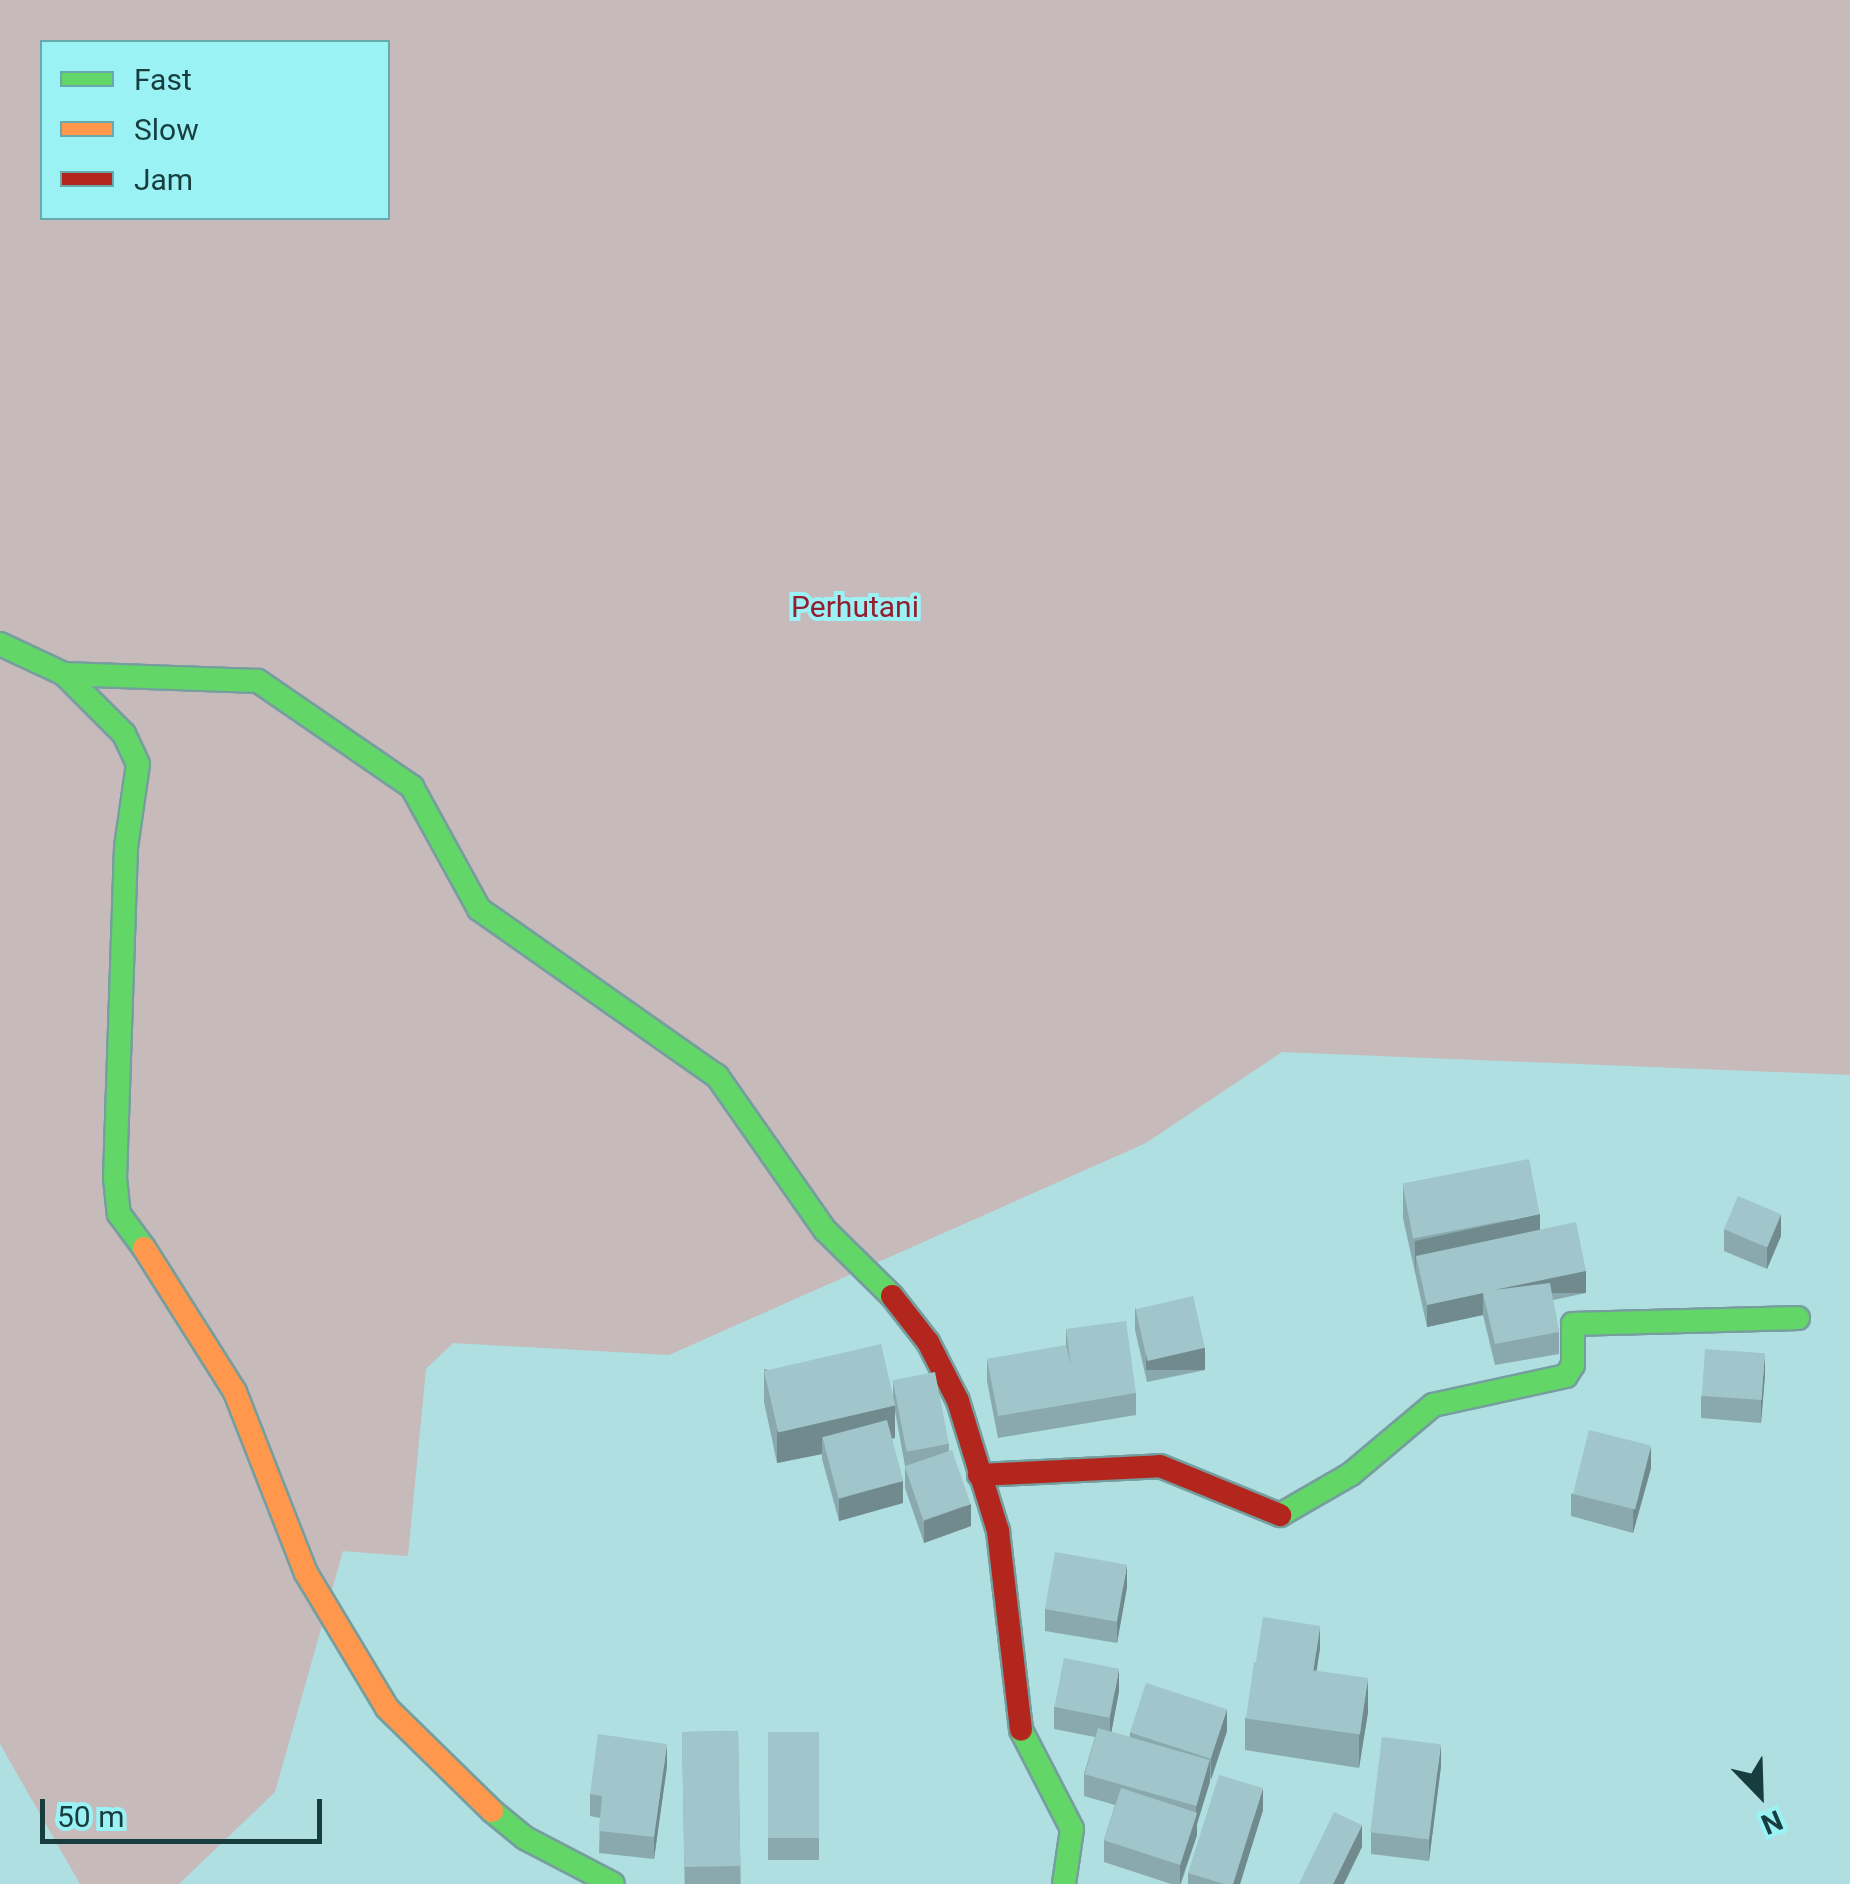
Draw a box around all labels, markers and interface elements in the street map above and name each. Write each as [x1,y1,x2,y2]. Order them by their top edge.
legend [40,40,390,220]
text: Fast [134,62,192,97]
text: Slow [134,112,199,147]
text: Jam [134,162,193,197]
park label: Perhutani [791,589,919,625]
north arrow [1710,1744,1810,1844]
scale bar [45,1779,328,1841]
text: 50 m [57,1799,124,1834]
text: N [1756,1803,1787,1841]

